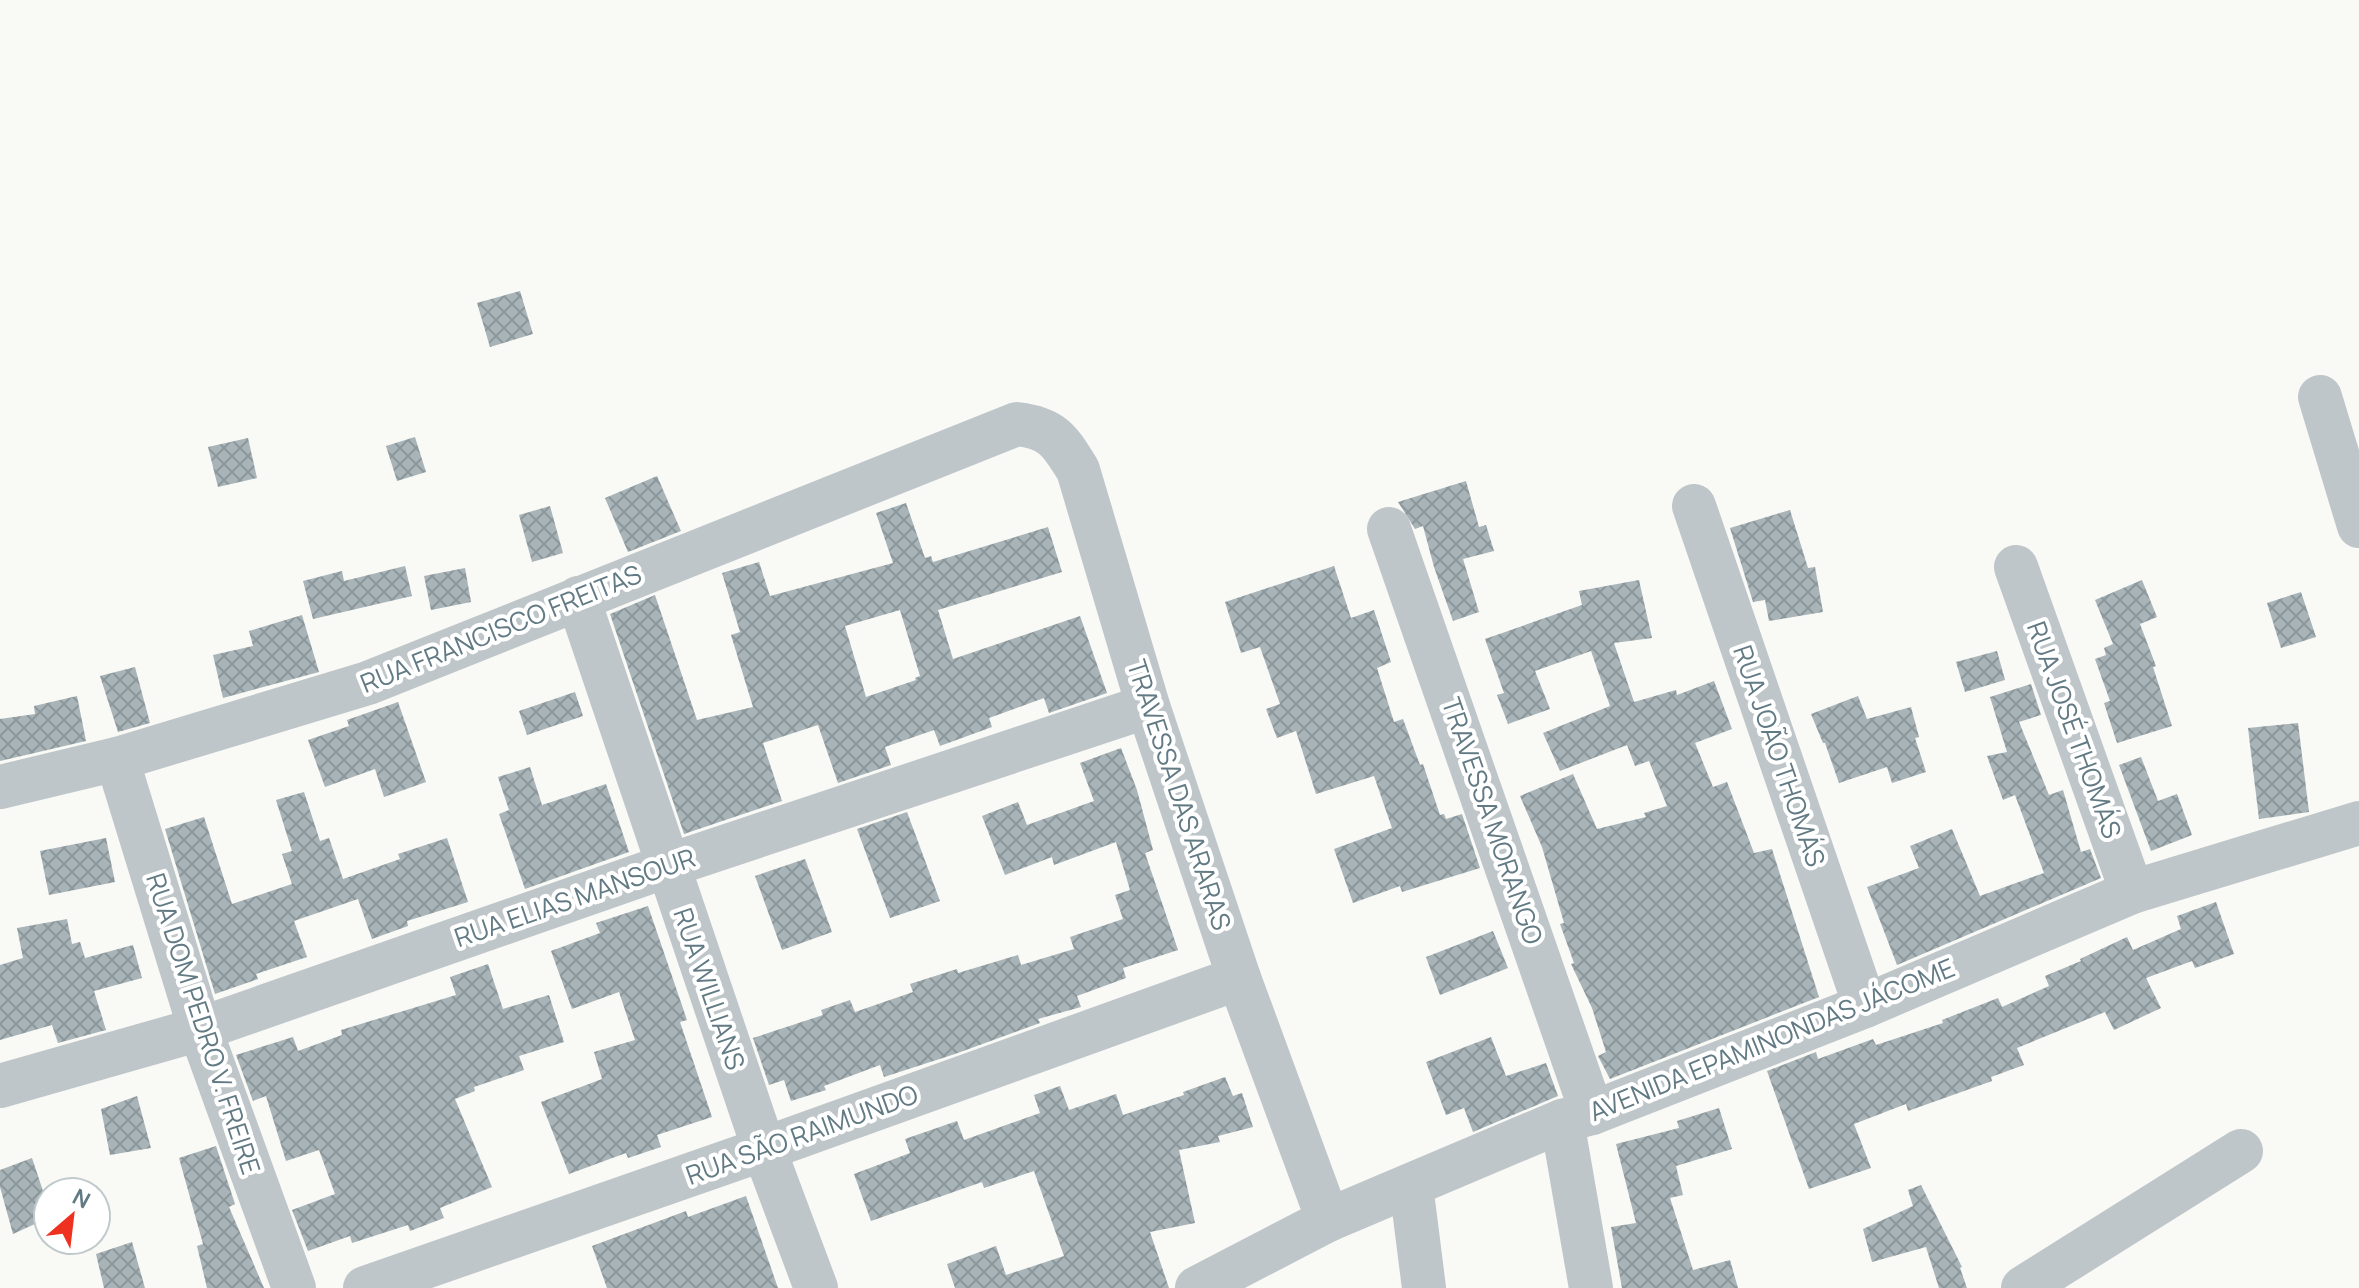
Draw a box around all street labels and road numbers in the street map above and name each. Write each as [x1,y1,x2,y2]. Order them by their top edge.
street label: RUA FRANCISCO FREITAS [355,555,646,701]
street label: RUA JOSÉ THOMÁS [2019,616,2131,843]
street label: RUA JOÃO THOMÁS [1725,640,1835,871]
street label: TRAVESSA DAS ARARAS [1119,655,1241,935]
street label: TRAVESSA MORANGO [1434,692,1552,949]
street label: RUA ELIAS MANSOUR [449,839,700,955]
street label: RUA DOM PEDRO V. FREIRE [138,868,270,1179]
street label: RUA WILLIANS [665,903,754,1074]
street label: AVENIDA EPAMINONDAS JÁCOME [1583,949,1960,1129]
street label: RUA SÃO RAIMUNDO [681,1075,923,1193]

